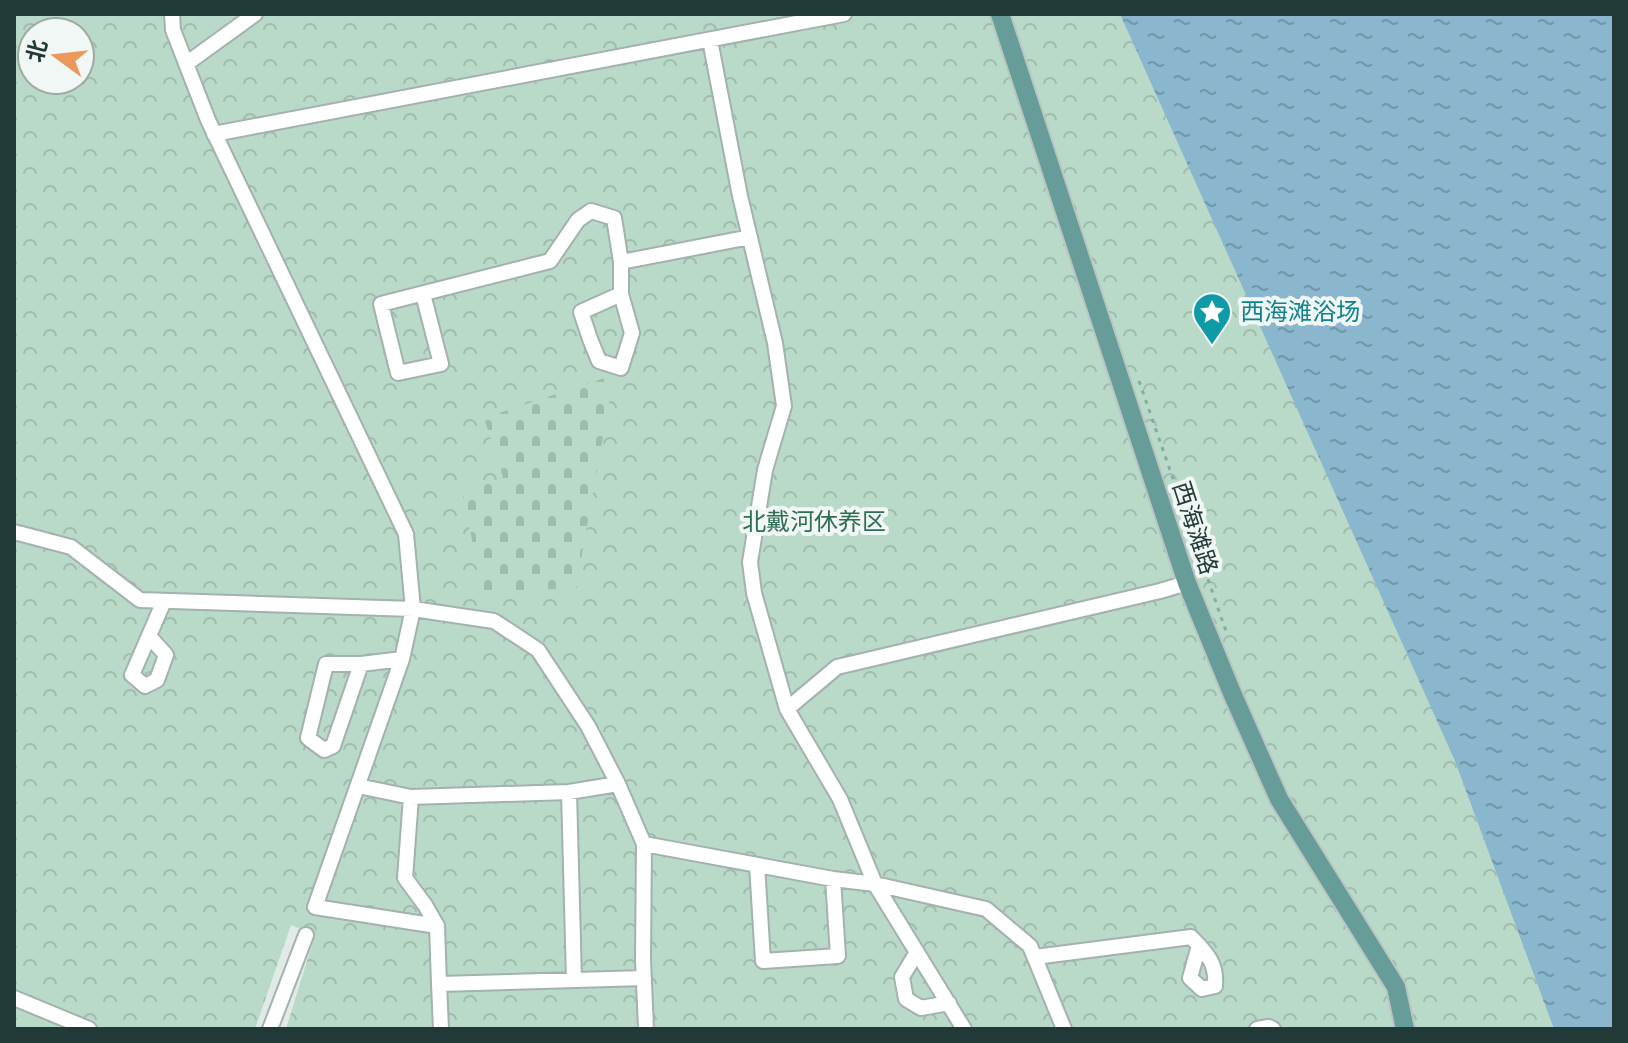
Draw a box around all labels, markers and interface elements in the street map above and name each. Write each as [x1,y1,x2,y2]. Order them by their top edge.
north arrow [16,16,96,96]
text: 北 [20,37,54,65]
place icon: 西海滩浴场 [1191,291,1233,346]
place label: 西海滩浴场 [1240,296,1360,327]
street label: 西海滩路 [1166,477,1225,578]
park label: 北戴河休养区 [742,506,886,537]

